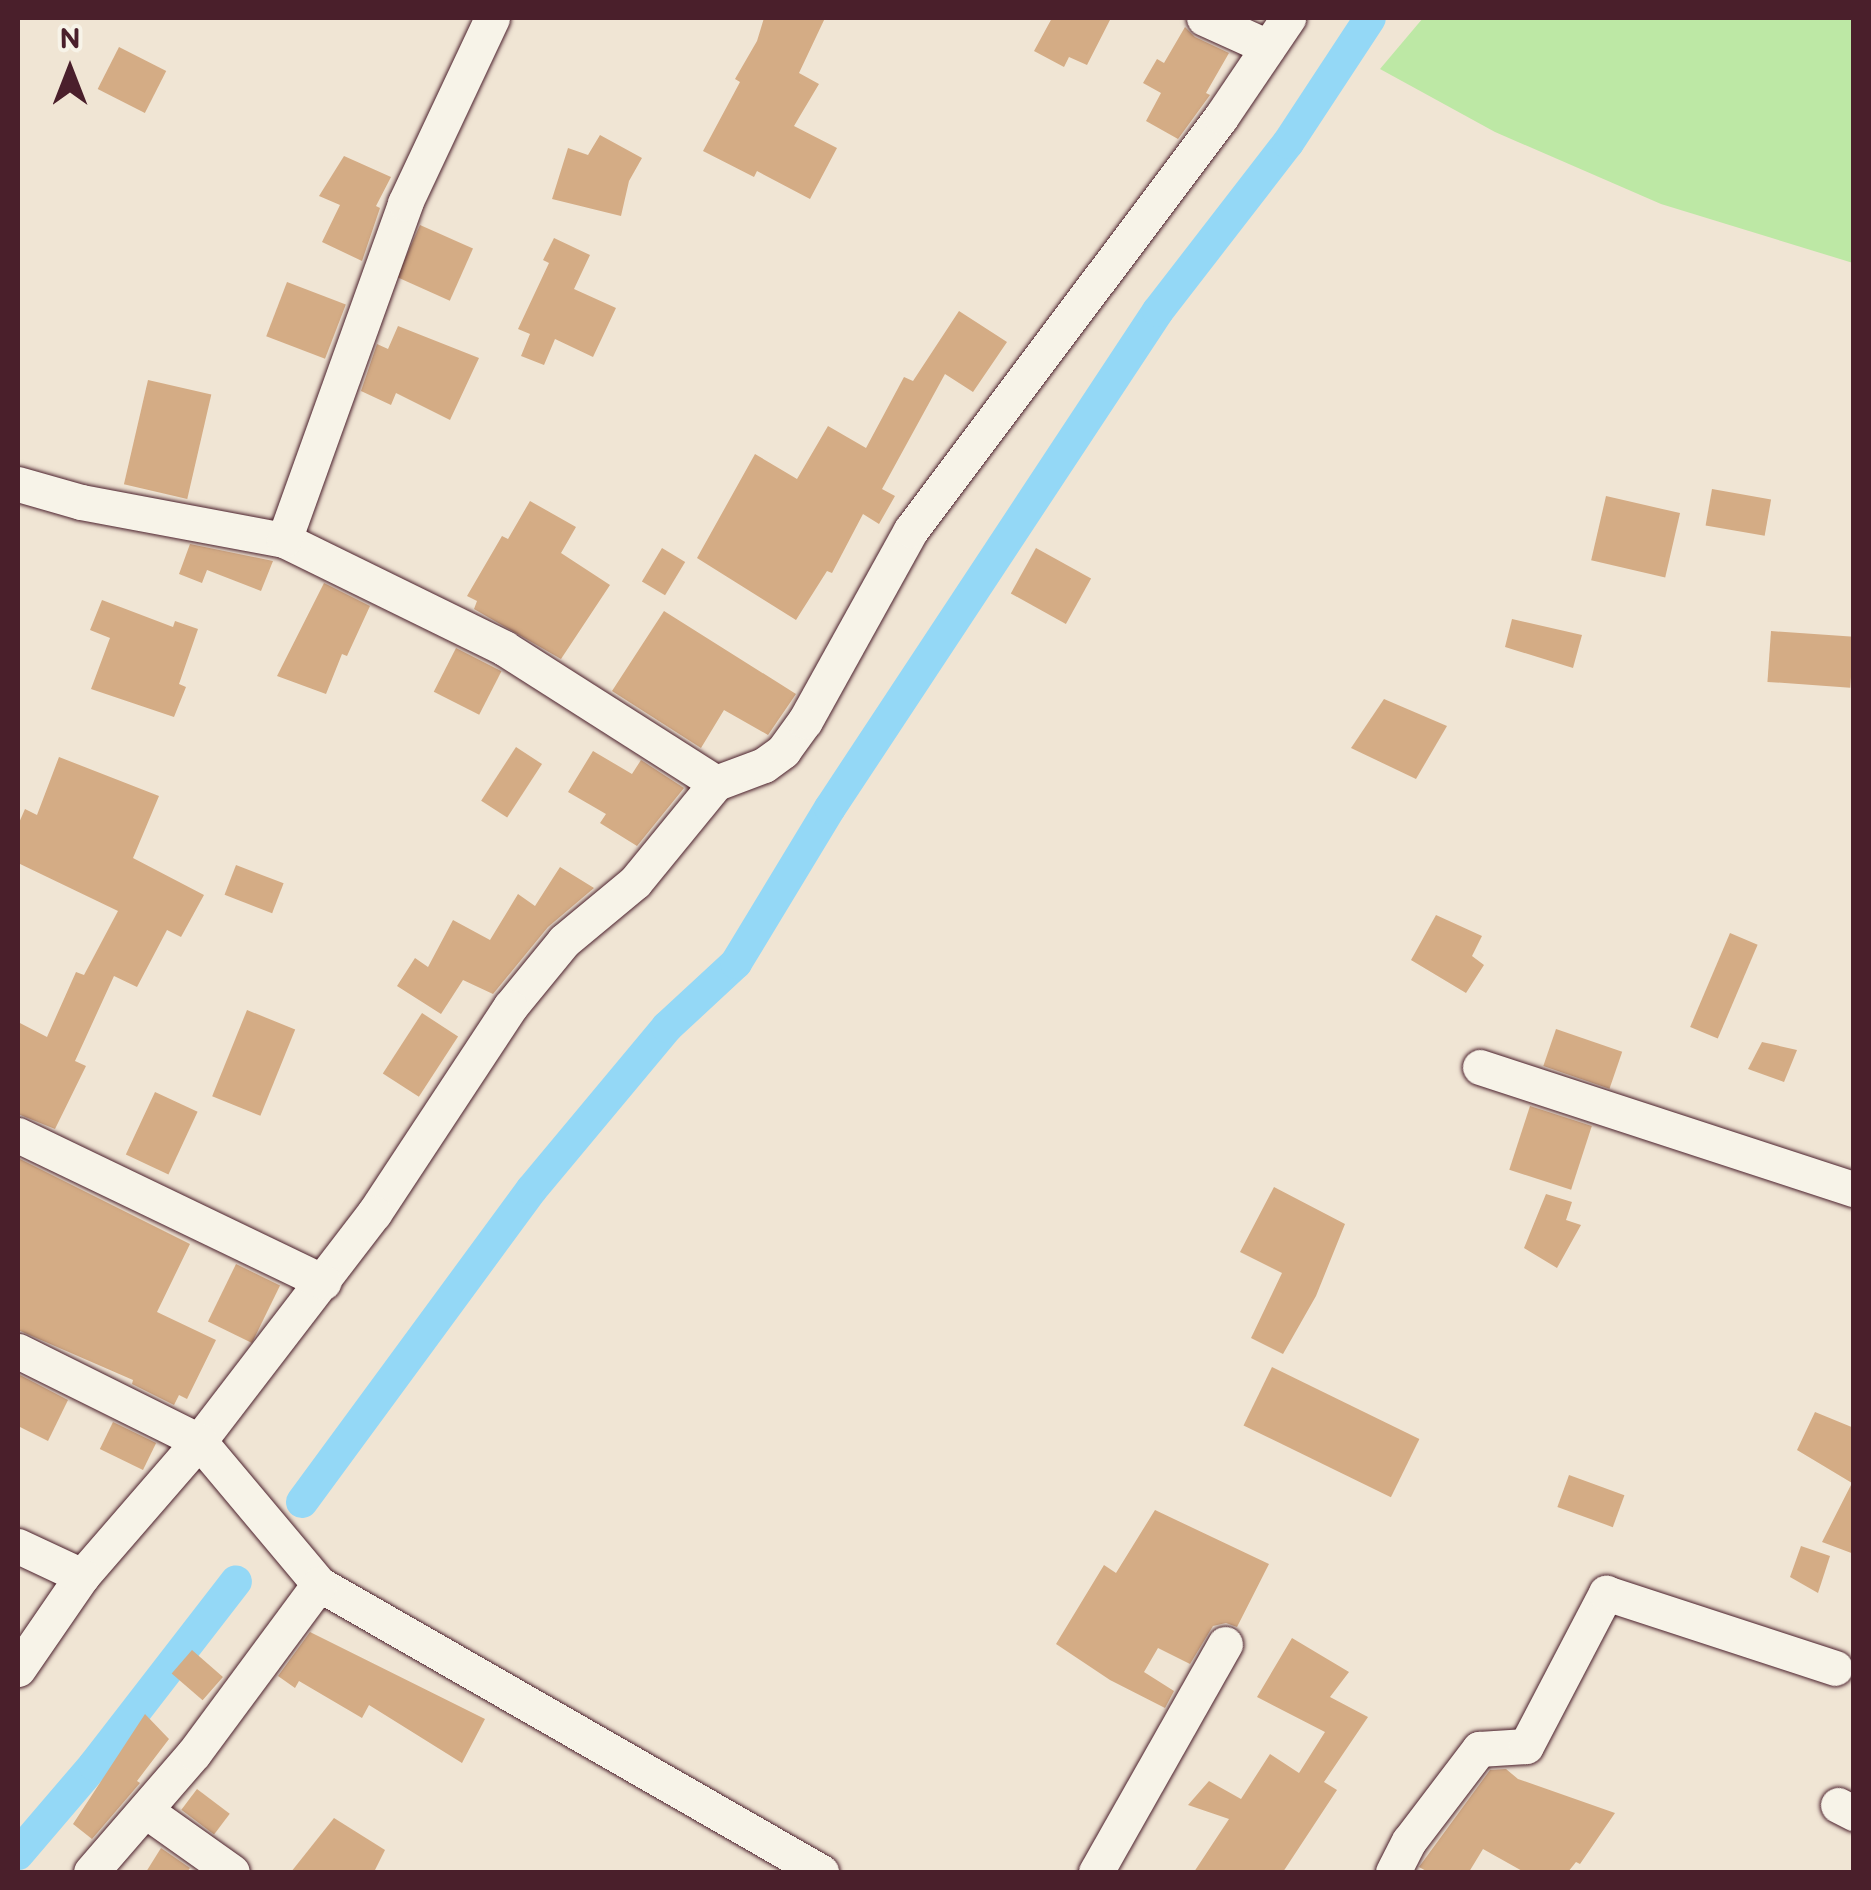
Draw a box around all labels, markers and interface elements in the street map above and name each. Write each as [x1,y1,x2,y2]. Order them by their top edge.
north arrow [20,20,120,120]
text: N [59,23,81,56]

